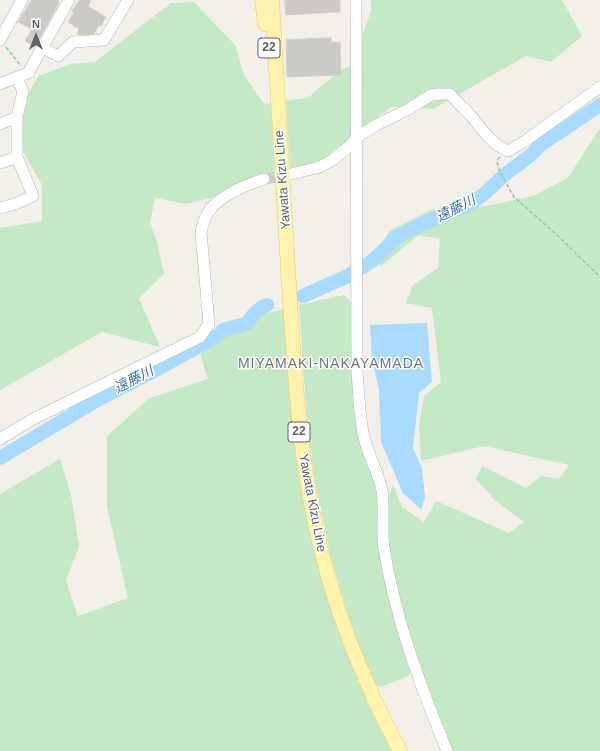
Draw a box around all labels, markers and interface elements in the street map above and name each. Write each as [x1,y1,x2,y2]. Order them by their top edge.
north arrow [16,16,56,56]
text: N [32,18,40,30]
road number: 22 [258,38,280,58]
street label: Yawata Kizu Line [272,130,294,230]
water label: 遠藤川 [433,192,479,226]
district label: MIYAMAKI-NAKAYAMADA [238,356,424,372]
water label: 遠藤川 [112,363,156,397]
road number: 22 [288,422,310,442]
street label: Yawata Kizu Line [295,453,329,553]

